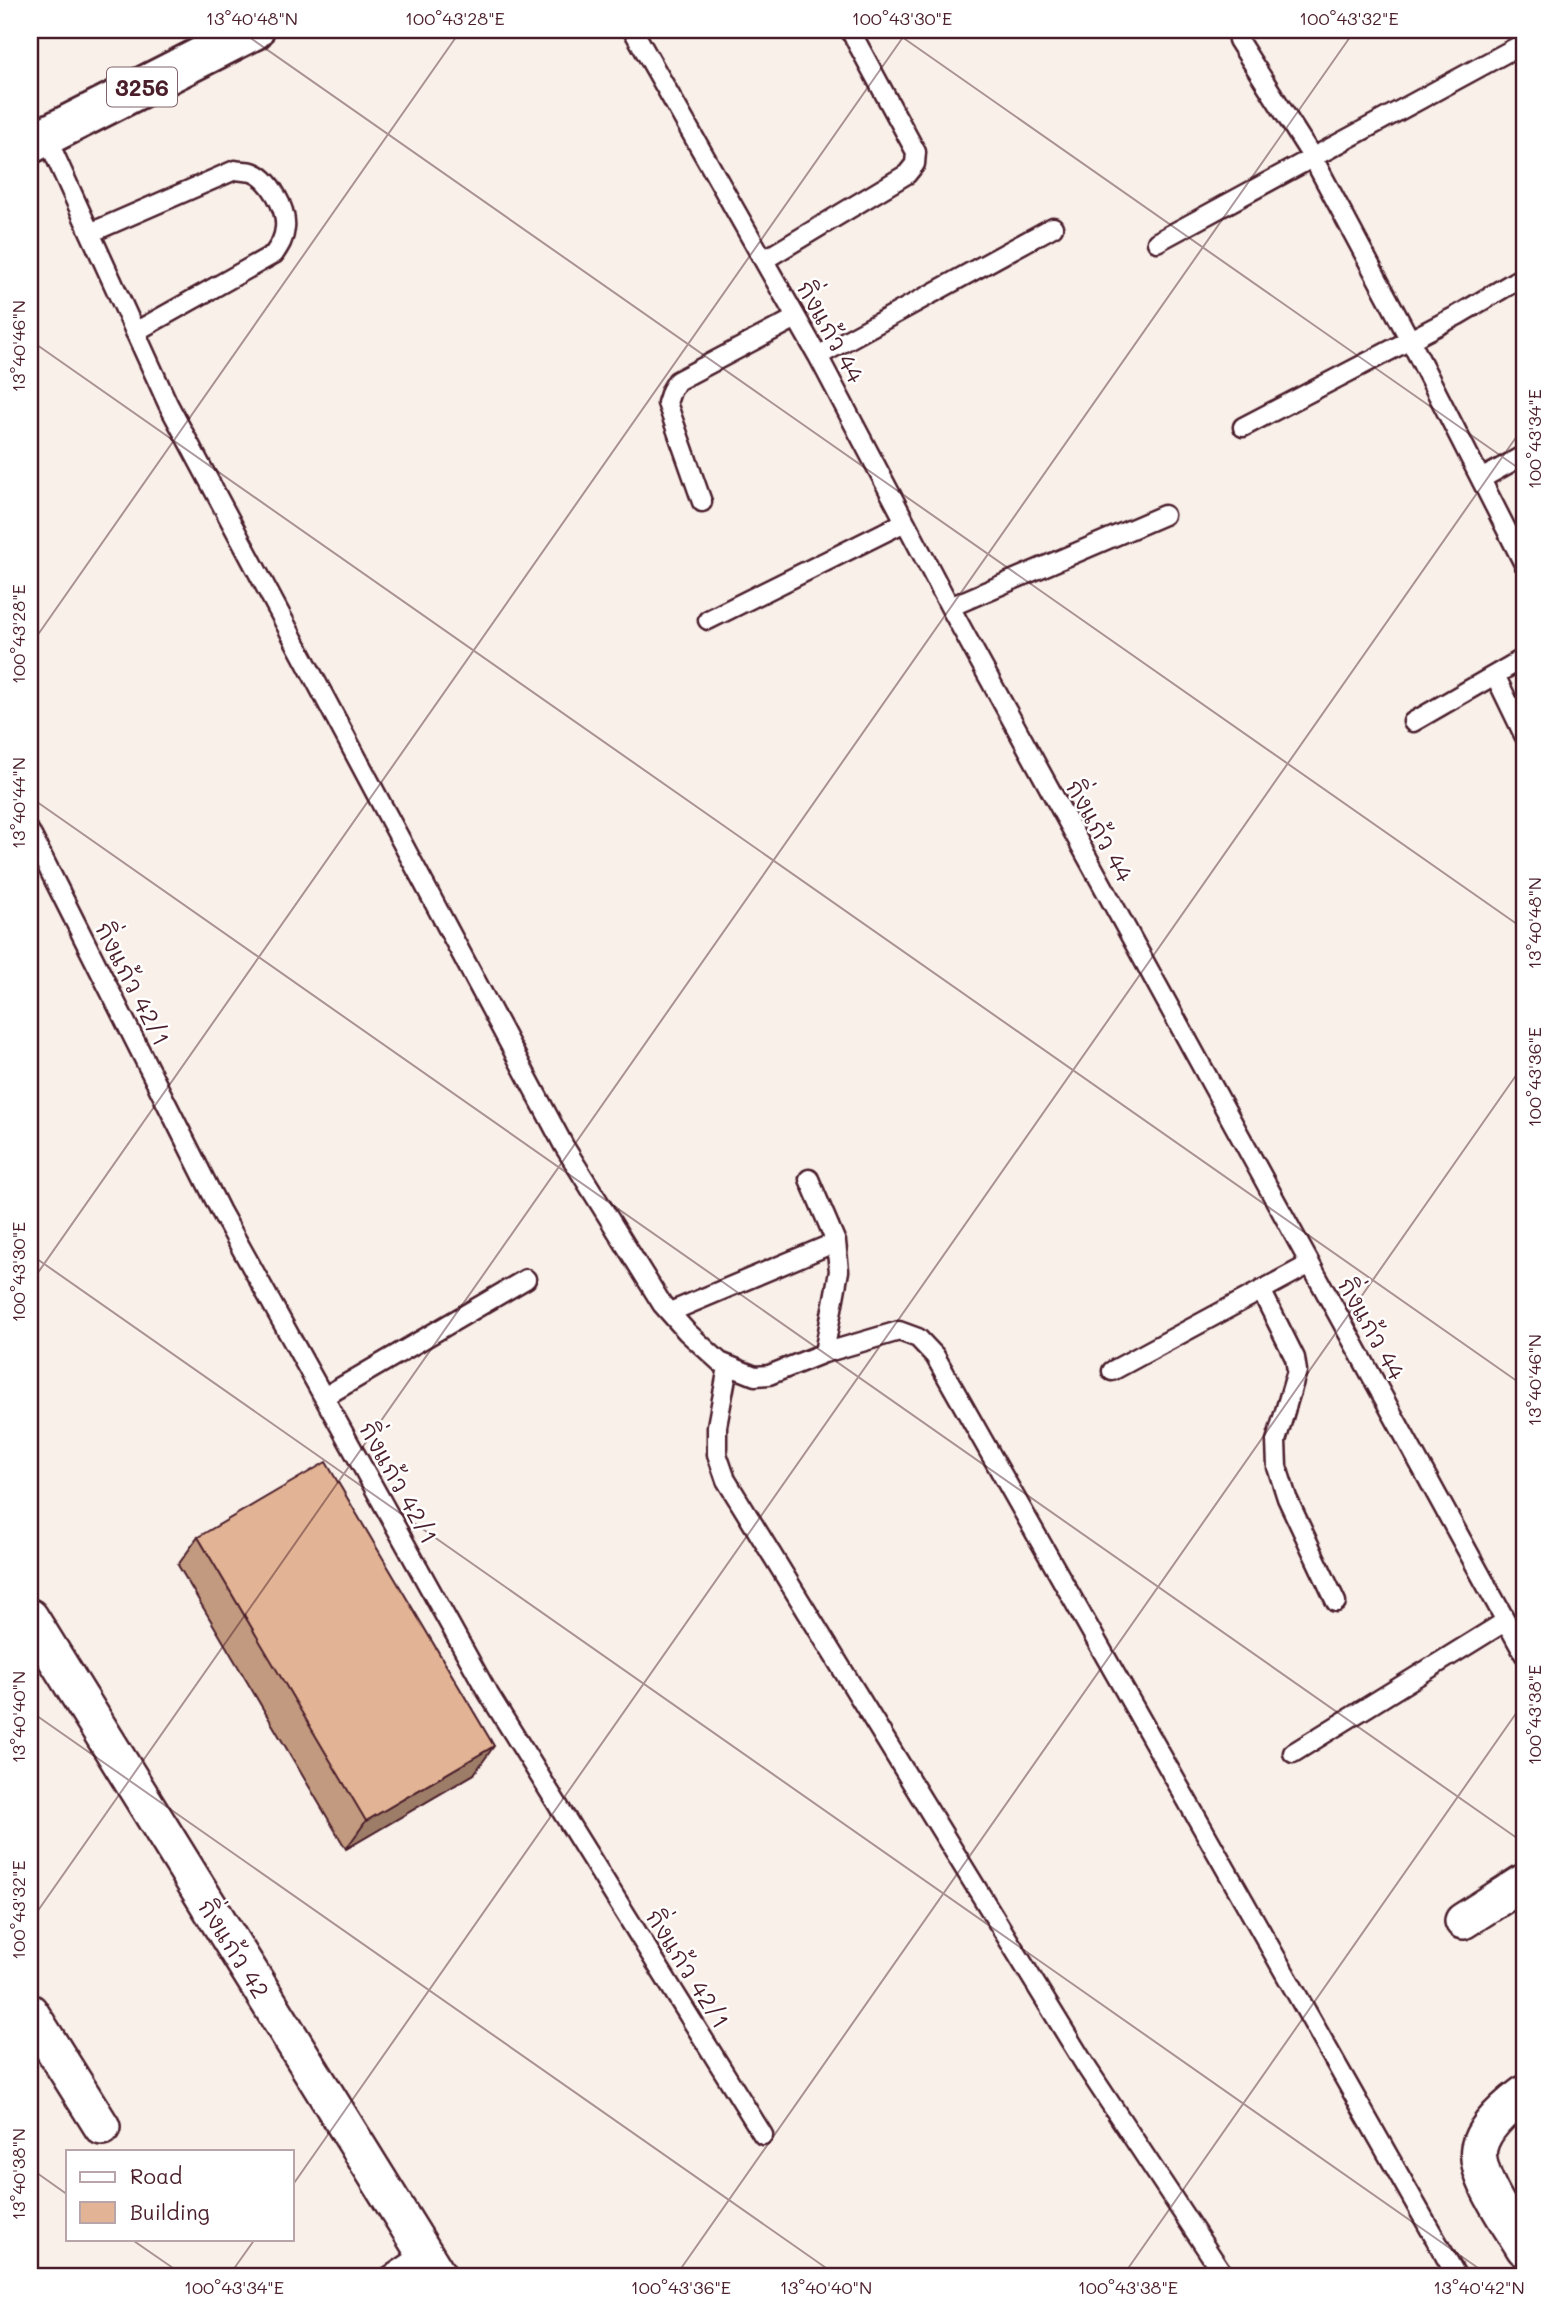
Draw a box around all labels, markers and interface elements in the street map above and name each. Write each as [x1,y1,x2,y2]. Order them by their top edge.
text: 13°40'48"N [206,6,298,30]
text: 100°43'28"E [405,6,505,30]
text: 100°43'30"E [852,6,952,30]
text: 100°43'32"E [1299,6,1399,30]
road number: 3256 [107,68,177,106]
street label: กิ่งแก้ว 44 [790,272,876,388]
text: 13°40'46"N [6,300,30,392]
text: 100°43'34"E [1522,389,1546,489]
text: 100°43'28"E [6,584,30,684]
text: 13°40'44"N [6,757,30,849]
street label: กิ่งแก้ว 44 [1059,771,1145,887]
text: 13°40'48"N [1522,877,1546,969]
street label: กิ่งแก้ว 42/1 [88,914,181,1050]
text: 100°43'36"E [1522,1027,1546,1127]
text: 100°43'30"E [6,1222,30,1322]
street label: กิ่งแก้ว 44 [1331,1269,1417,1385]
text: 13°40'46"N [1522,1334,1546,1426]
street label: กิ่งแก้ว 42/1 [353,1413,449,1549]
text: 100°43'38"E [1522,1665,1546,1765]
text: 13°40'40"N [6,1671,30,1763]
text: 100°43'32"E [6,1860,30,1960]
street label: กิ่งแก้ว 42 [191,1890,280,2004]
street label: กิ่งแก้ว 42/1 [639,1900,741,2034]
text: 13°40'38"N [6,2128,30,2220]
legend [66,2150,294,2240]
text: Road [130,2162,182,2189]
text: Building [130,2198,210,2225]
text: 100°43'34"E [184,2275,284,2299]
text: 100°43'36"E [631,2275,731,2299]
text: 13°40'40"N [780,2275,872,2299]
text: 100°43'38"E [1078,2275,1178,2299]
text: 13°40'42"N [1433,2275,1525,2299]

